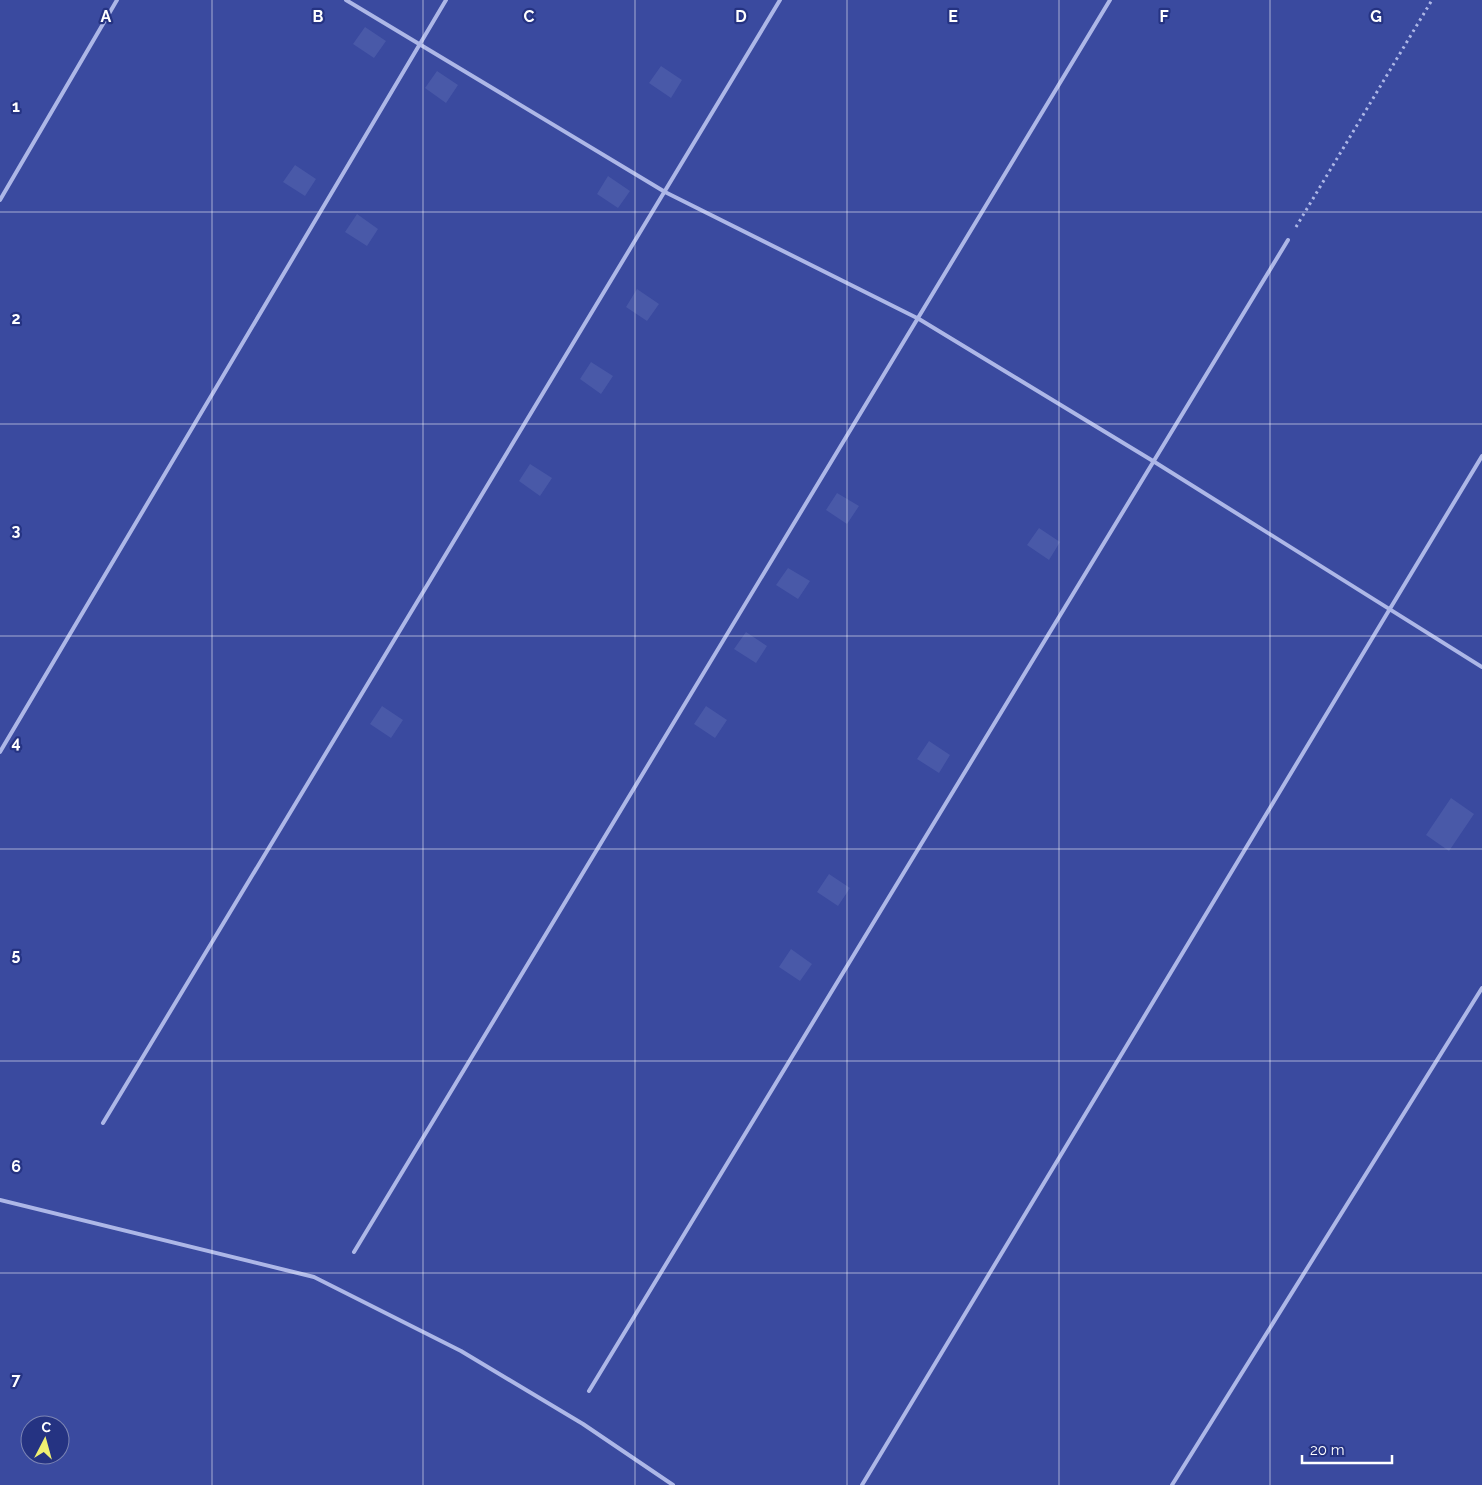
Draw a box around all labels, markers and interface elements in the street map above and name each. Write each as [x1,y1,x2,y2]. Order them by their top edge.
text: A [101,7,112,26]
text: B [313,7,324,26]
text: C [524,7,535,26]
text: D [735,7,747,26]
text: E [948,7,958,26]
text: F [1159,7,1169,26]
text: G [1370,7,1382,26]
text: 1 [12,97,20,116]
text: 2 [11,309,21,328]
text: 3 [12,521,21,540]
text: 4 [11,733,21,752]
text: 5 [12,945,21,964]
text: 6 [11,1157,21,1176]
text: 7 [12,1370,21,1389]
north arrow [20,1415,70,1465]
text: С [41,1419,52,1436]
scale bar [1302,1432,1392,1464]
text: 20 m [1310,1441,1345,1459]

